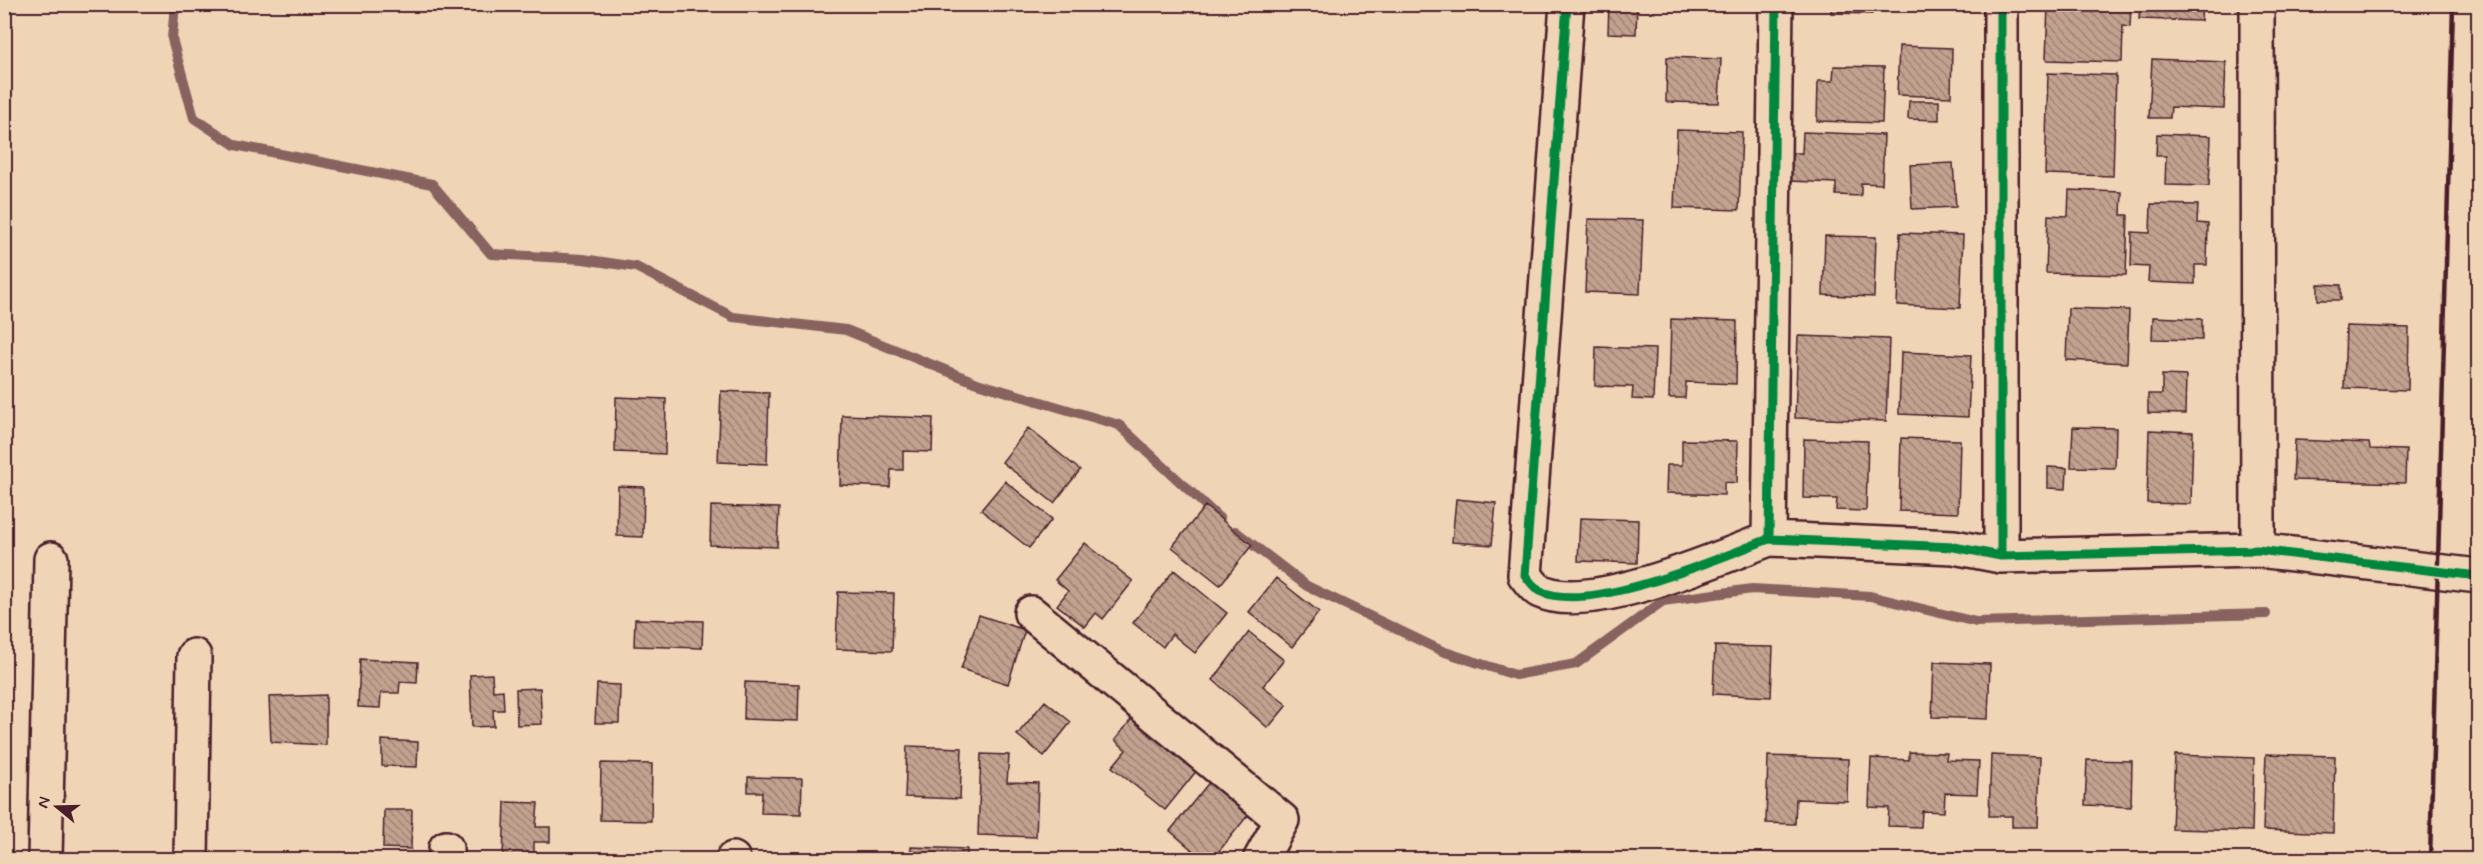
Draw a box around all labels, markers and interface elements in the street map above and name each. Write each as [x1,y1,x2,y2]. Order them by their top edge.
north arrow [27,777,87,837]
text: N [33,794,56,811]

